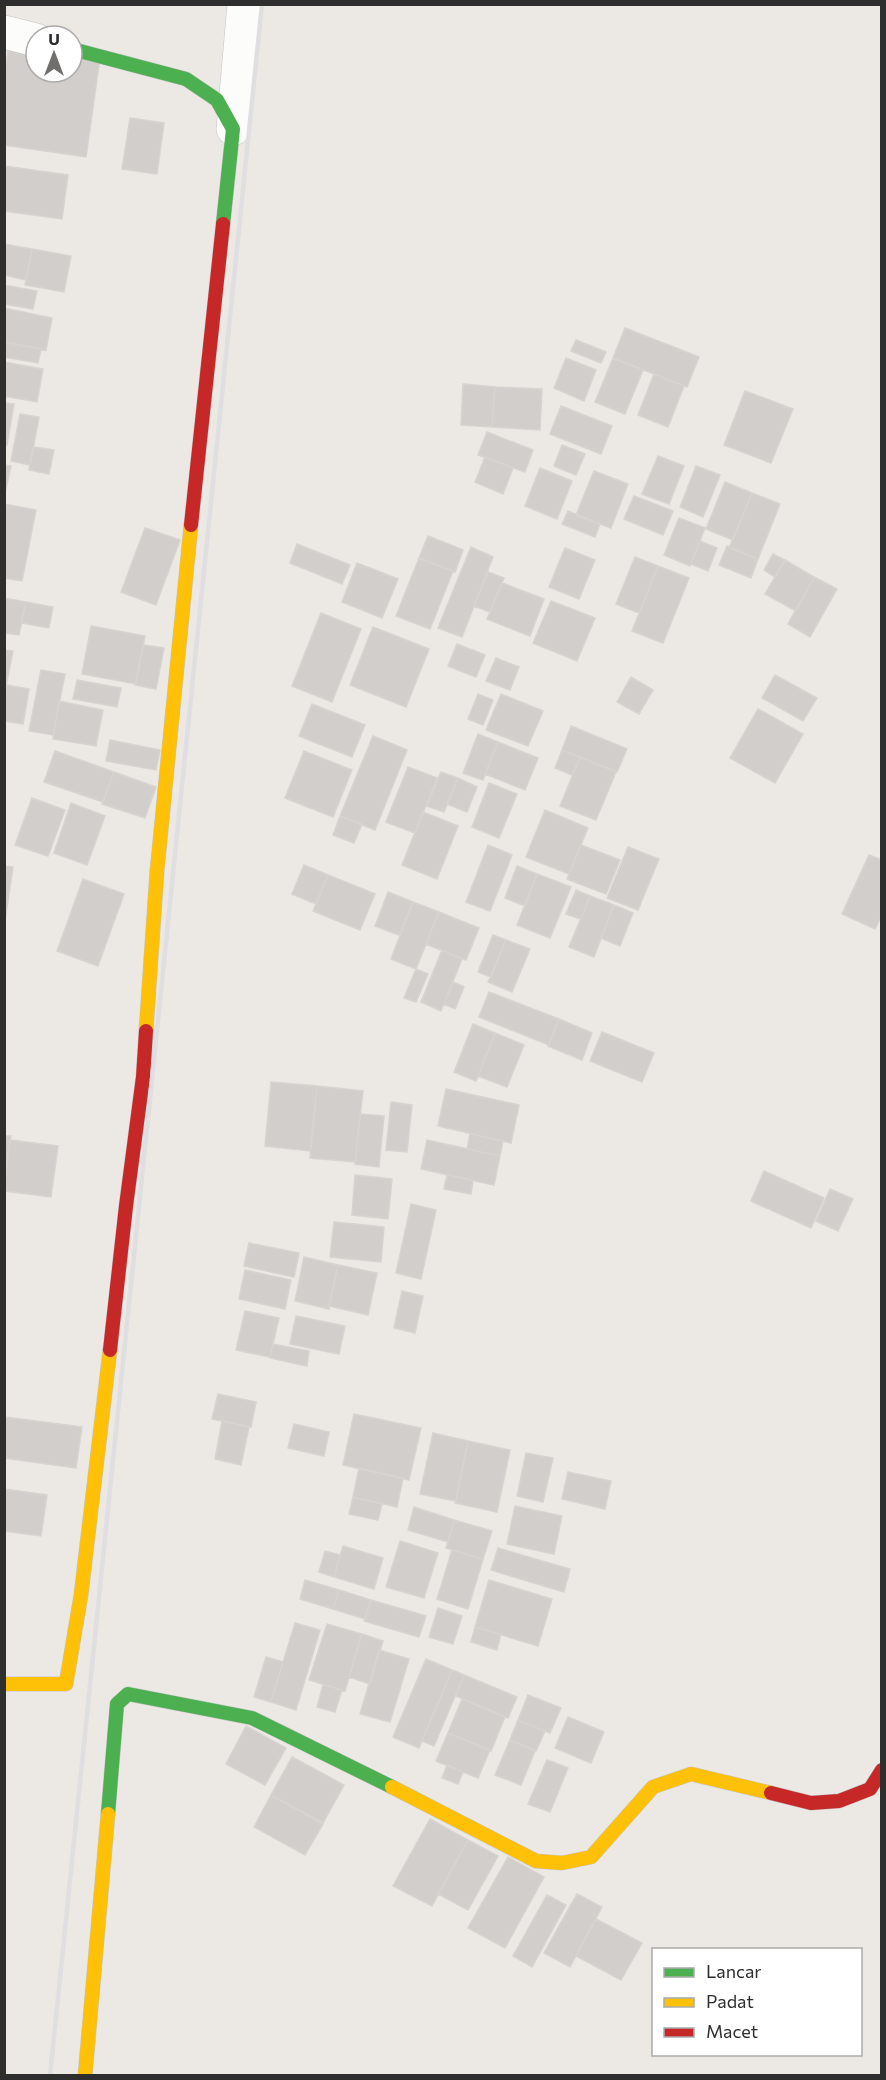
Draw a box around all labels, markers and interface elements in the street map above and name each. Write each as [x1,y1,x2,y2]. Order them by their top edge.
north arrow [24,24,84,84]
text: U [48,29,60,48]
legend [652,1948,862,2056]
text: Lancar [706,1960,762,1982]
text: Padat [706,1990,754,2012]
text: Macet [706,2020,758,2042]

